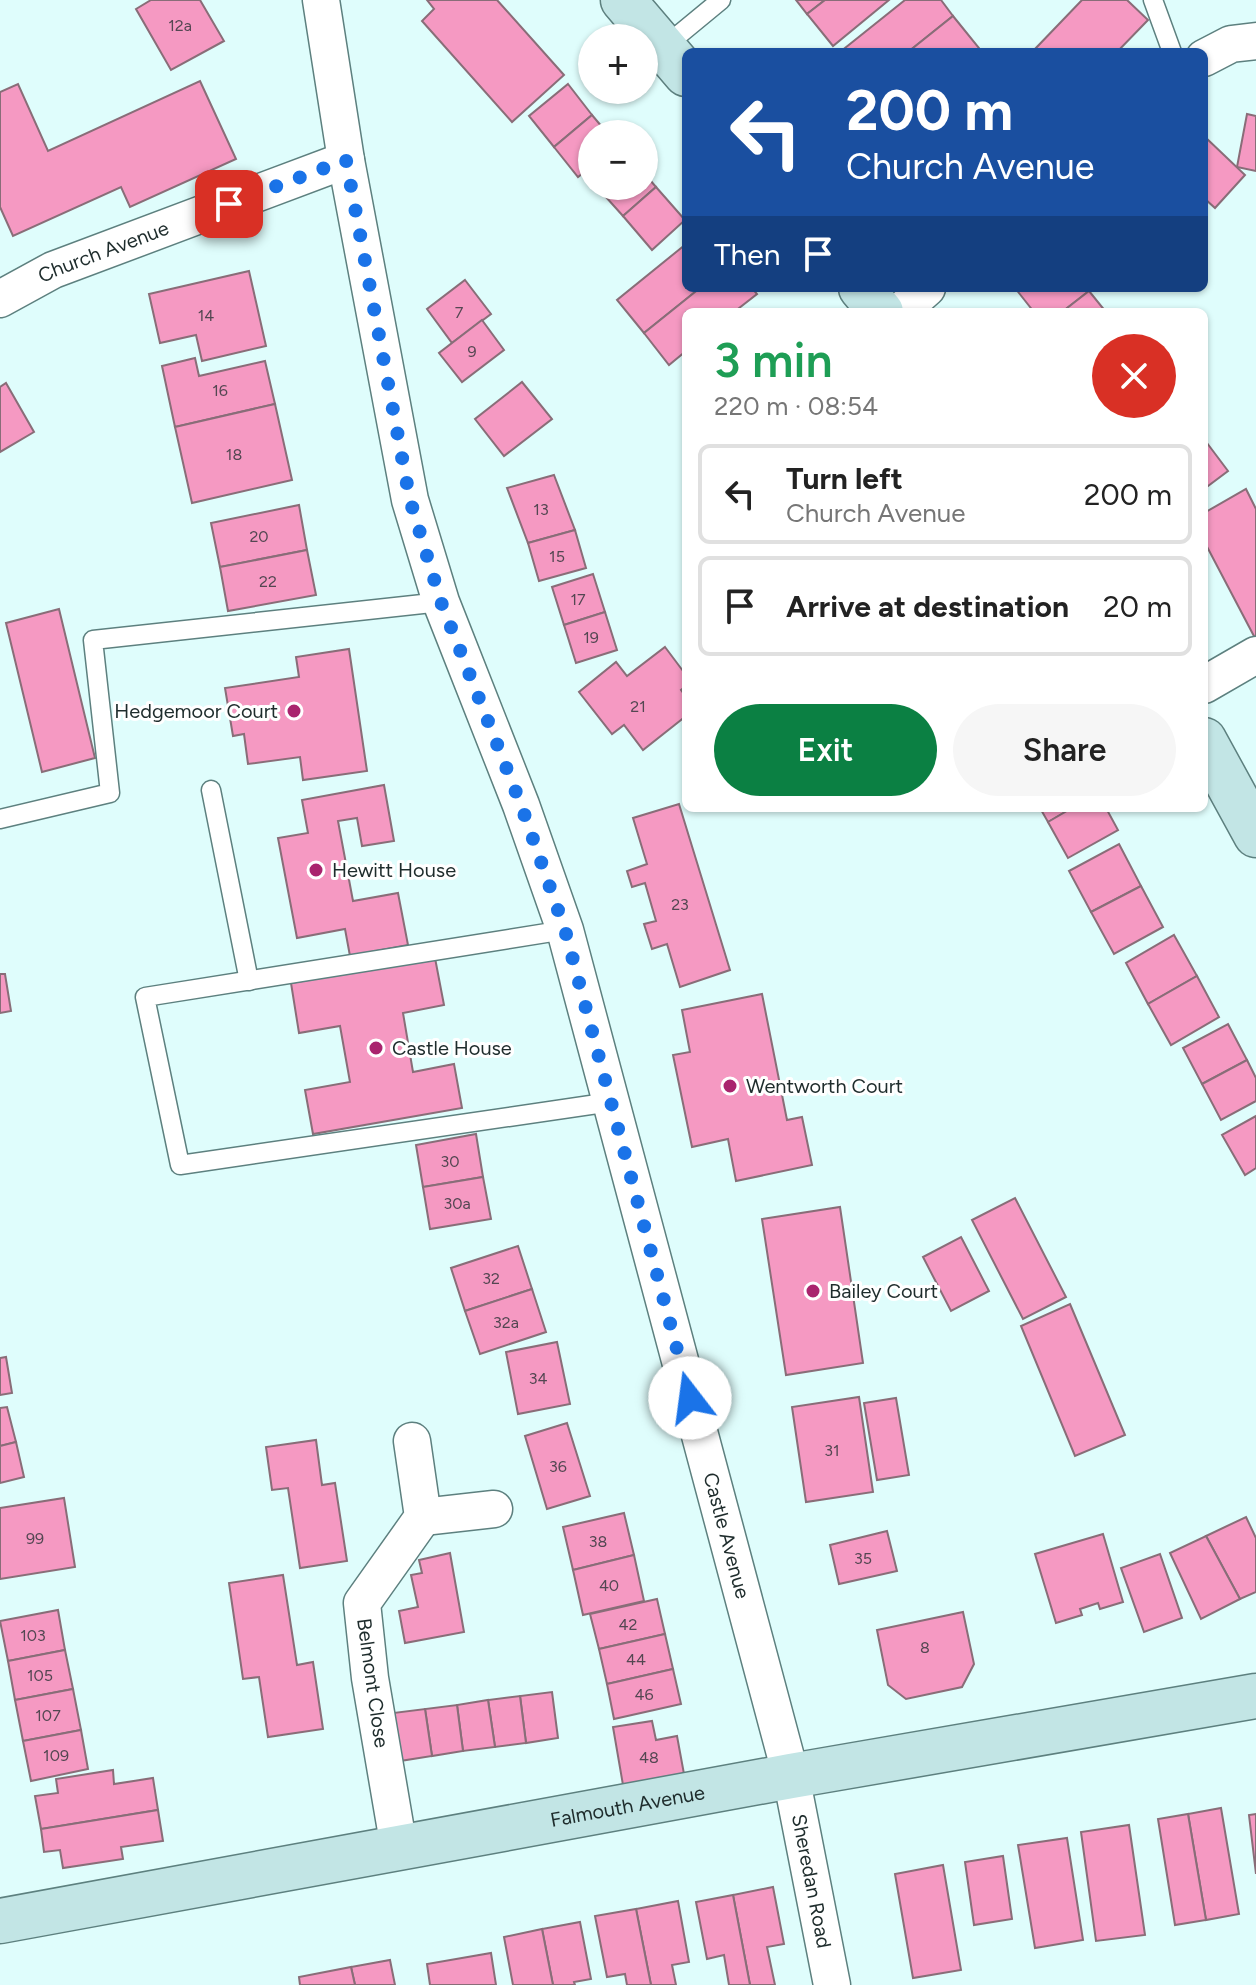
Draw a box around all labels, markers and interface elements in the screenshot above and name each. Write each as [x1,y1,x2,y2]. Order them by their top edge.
house number: 12a [168,16,192,35]
map controls [578,24,658,200]
button: + [578,24,658,104]
text: 200 m [846,77,1013,144]
icon: left [714,80,818,184]
button: − [578,120,658,200]
text: Church Avenue [846,145,1095,188]
pin [195,170,263,238]
icon: arrive [207,182,251,226]
street label: Church Avenue [34,216,172,288]
icon: arrive [796,232,840,276]
text: Then [714,236,780,273]
house number: 7 [455,303,464,322]
house number: 14 [198,306,214,325]
text: 3 min [714,331,833,389]
button: close [1092,334,1176,418]
house number: 9 [467,342,477,361]
house number: 16 [212,381,228,400]
text: 220 m · 08:54 [714,390,878,422]
house number: 18 [226,445,242,464]
text: Turn left [786,460,903,497]
icon: left [718,472,762,516]
text: 200 m [1084,476,1172,513]
text: Church Avenue [786,497,965,529]
house number: 13 [533,500,549,519]
house number: 20 [249,527,269,546]
house number: 15 [549,547,565,566]
house number: 22 [259,572,277,591]
icon: arrive [718,584,762,628]
text: Arrive at destination [786,588,1069,625]
text: 20 m [1103,588,1172,625]
house number: 17 [570,590,586,609]
house number: 19 [583,628,599,647]
house number: 21 [630,697,646,716]
place label: Hedgemoor Court [114,699,278,723]
marker: Hedgemoor Court [285,702,303,720]
button: Exit [714,704,937,796]
button: Share [953,704,1176,796]
place label: Hewitt House [332,858,456,882]
marker: Hewitt House [307,861,325,879]
house number: 23 [671,895,689,914]
place label: Castle House [392,1036,512,1060]
marker: Castle House [367,1039,385,1057]
place label: Wentworth Court [746,1074,903,1098]
marker: Wentworth Court [721,1077,739,1095]
house number: 30 [441,1152,459,1171]
house number: 30a [443,1194,471,1213]
house number: 32 [482,1269,500,1288]
place label: Bailey Court [829,1279,938,1303]
marker: Bailey Court [804,1282,822,1300]
house number: 32a [493,1313,519,1332]
position arrow [648,1356,732,1440]
house number: 34 [529,1369,547,1388]
house number: 31 [824,1441,840,1460]
house number: 36 [549,1457,567,1476]
street label: Castle Avenue [698,1470,755,1601]
house number: 99 [26,1529,44,1548]
house number: 38 [589,1532,607,1551]
house number: 35 [854,1549,872,1568]
house number: 40 [599,1576,619,1595]
house number: 42 [619,1615,637,1634]
street label: Belmont Close [352,1617,394,1749]
house number: 103 [20,1626,46,1645]
house number: 8 [920,1638,930,1657]
house number: 44 [626,1650,646,1669]
house number: 105 [27,1666,53,1685]
house number: 46 [635,1685,654,1704]
house number: 107 [35,1706,61,1725]
house number: 109 [43,1746,69,1765]
house number: 48 [639,1748,659,1767]
street label: Falmouth Avenue [548,1780,707,1832]
street label: Sheredan Road [787,1812,837,1950]

